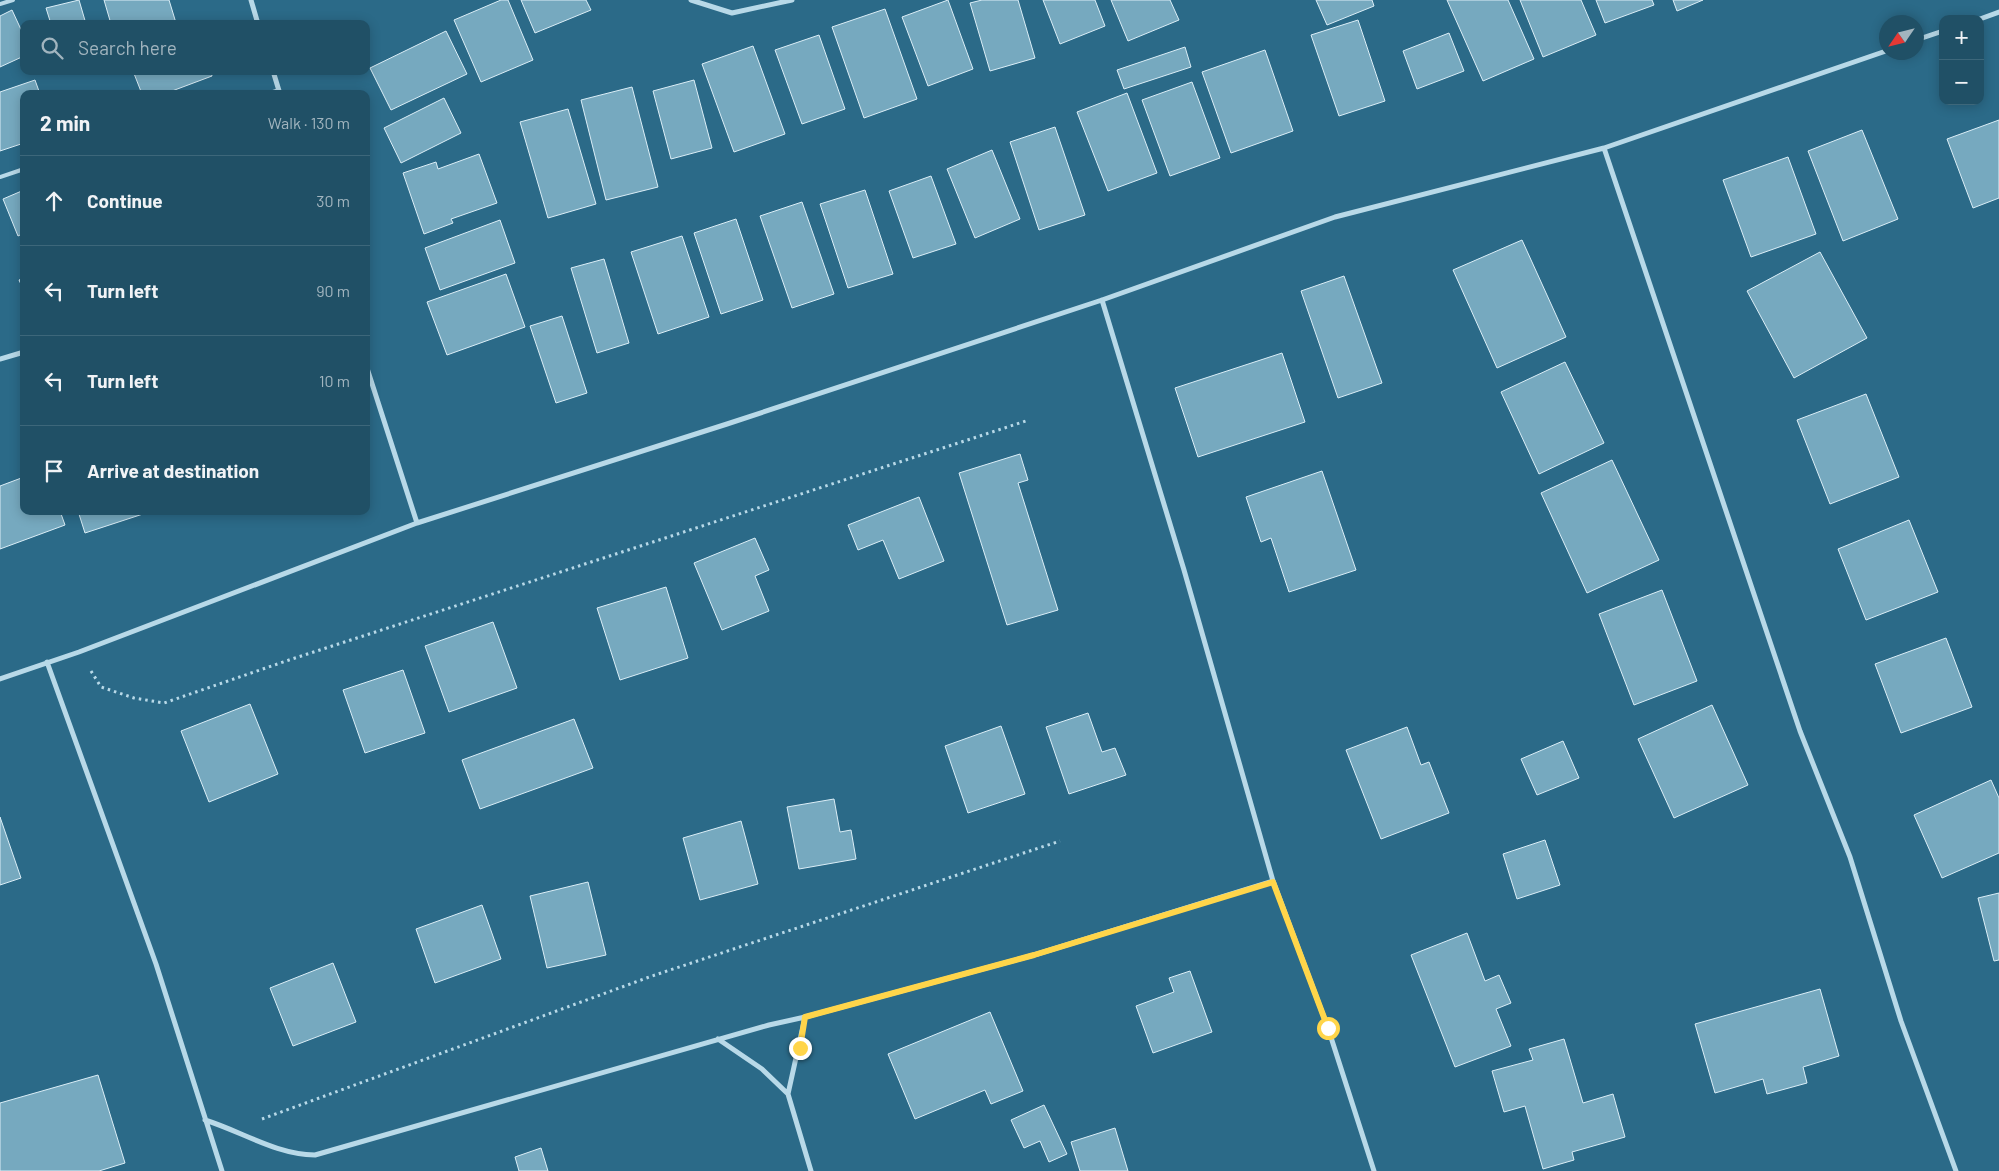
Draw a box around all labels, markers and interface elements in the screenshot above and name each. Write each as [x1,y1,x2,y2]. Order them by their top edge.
north arrow [1879,15,1924,60]
map controls [1939,15,1984,105]
button: + [1939,15,1984,60]
search box [20,20,370,75]
icon: search [38,34,66,62]
text: Search here [78,36,177,59]
button: − [1939,60,1984,105]
text: 2 min [40,110,90,135]
text: Walk · 130 m [268,113,350,132]
icon: ahead [40,187,68,215]
text: Continue [87,189,163,212]
text: 30 m [316,191,350,210]
icon: left [40,277,68,305]
text: Turn left [87,279,158,302]
text: 90 m [316,281,350,300]
icon: left [40,367,68,395]
text: Turn left [87,369,158,392]
text: 10 m [319,371,350,390]
icon: arrive [40,457,68,485]
text: Arrive at destination [87,459,259,482]
route start [1317,1017,1340,1040]
route end [789,1037,812,1060]

